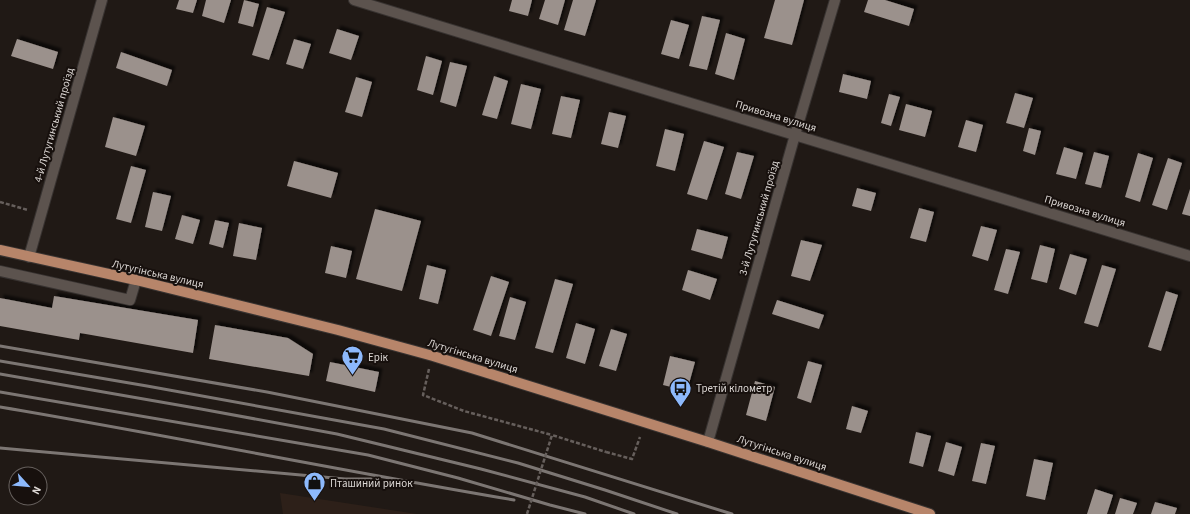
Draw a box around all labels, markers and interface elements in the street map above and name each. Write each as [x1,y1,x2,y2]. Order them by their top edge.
street label: 4-й Лутугинський проїзд [30,66,78,184]
street label: Привозна вулиця [734,97,818,135]
street label: 3-й Лутугинський проїзд [735,159,783,277]
street label: Привозна вулиця [1043,192,1127,230]
street label: Лутугінська вулиця [111,256,205,292]
street label: Лутугінська вулиця [426,335,520,377]
supermarket icon: Ерік [339,344,365,377]
place label: Ерік [368,350,389,365]
bus stop icon: Третій кілометр [667,375,693,408]
place label: Третій кілометр [696,381,772,396]
street label: Лутугінська вулиця [735,431,829,475]
north arrow [8,466,48,506]
shop icon: Пташиний ринок [302,470,328,503]
place label: Пташиний ринок [330,476,413,491]
text: N [28,484,45,497]

